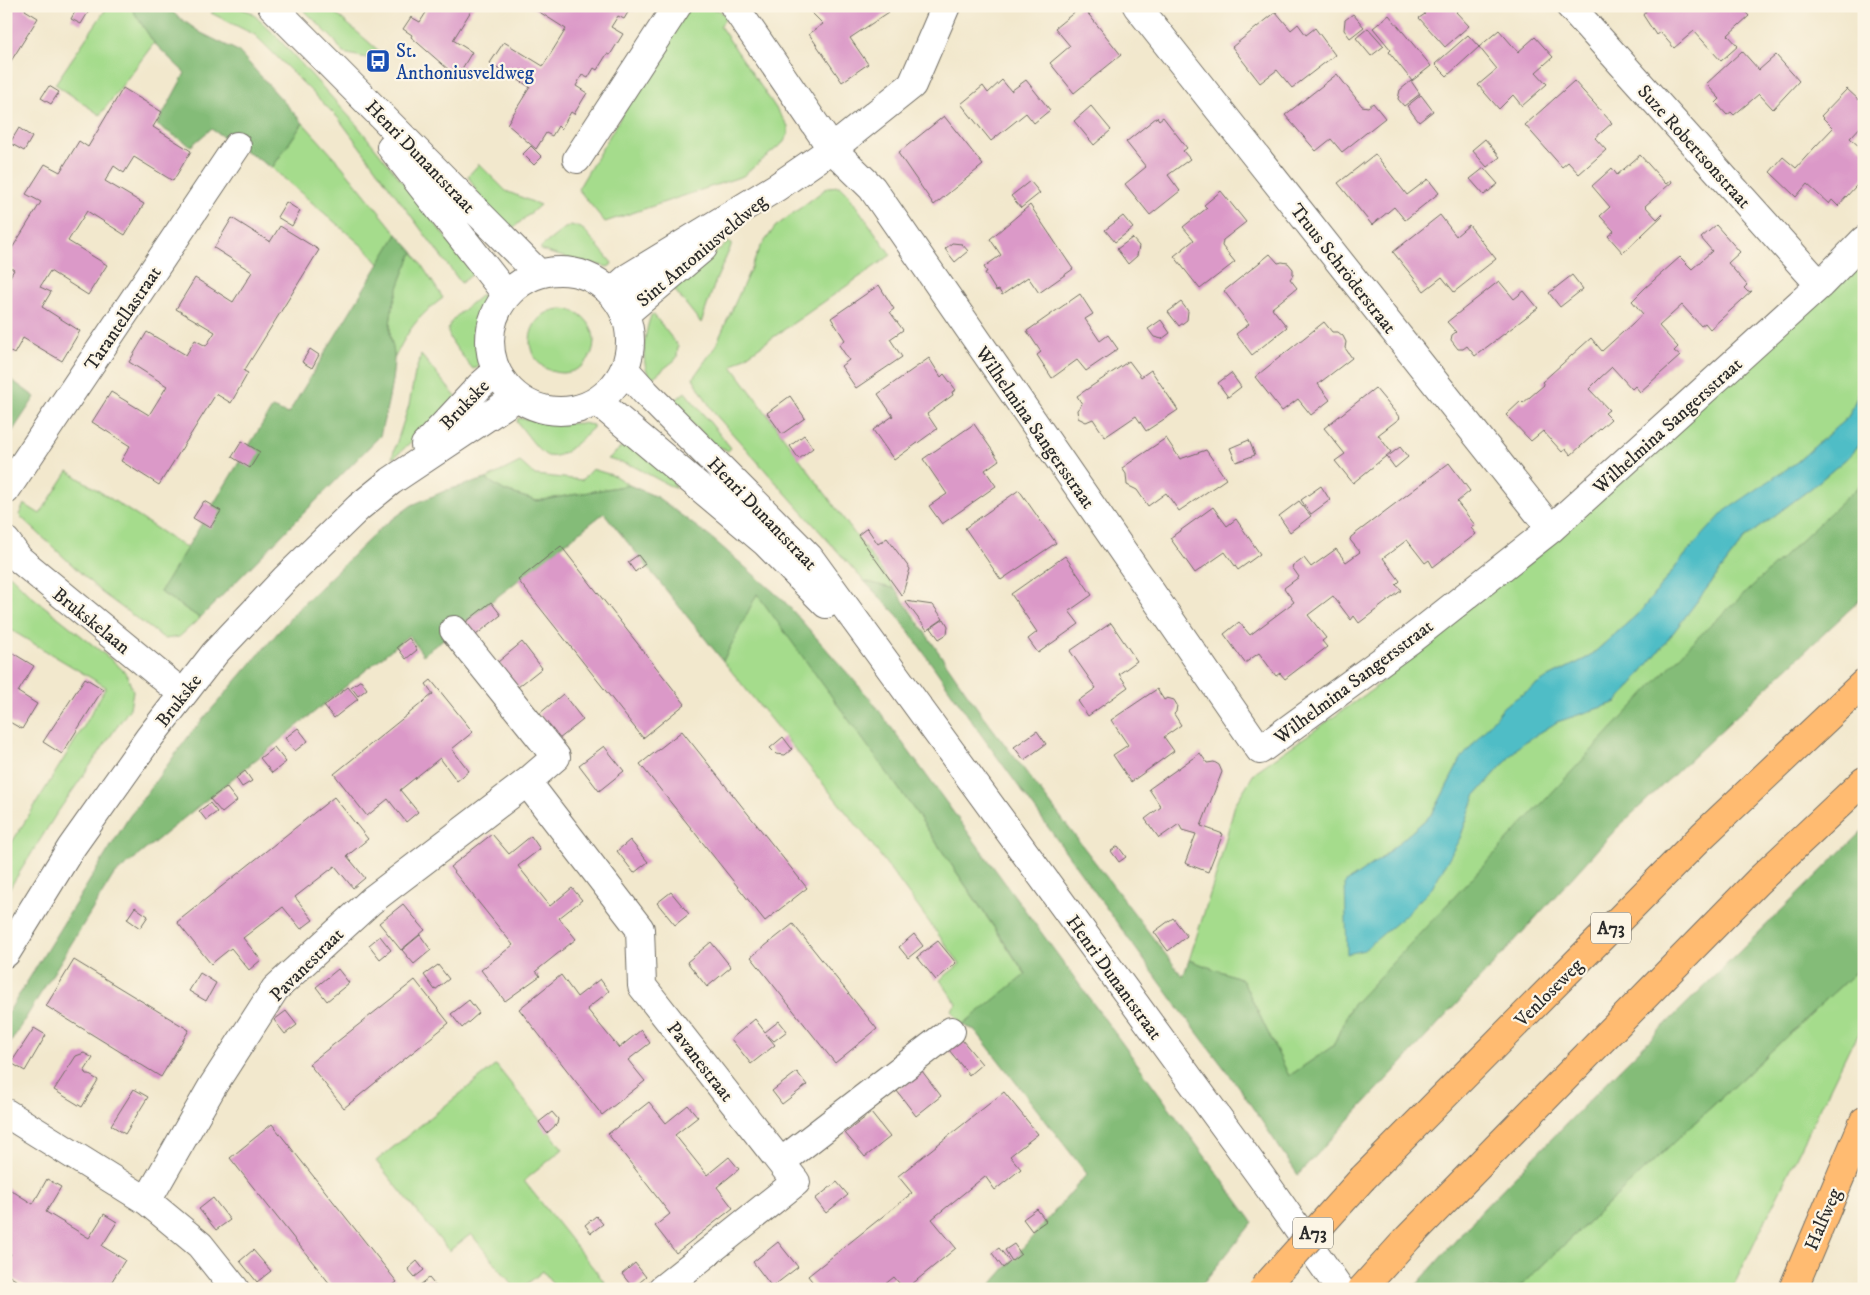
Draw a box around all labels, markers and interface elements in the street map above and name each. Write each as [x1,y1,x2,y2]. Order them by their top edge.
place label: St. Anthoniusveldweg [396,40,535,85]
bus stop icon: St. Anthoniusveldweg [365,48,391,74]
street label: Suze Robertsonstraat [1632,80,1755,214]
street label: Henri Dunantstraat [360,96,480,218]
street label: Sint Antoniusveldweg [632,189,772,312]
street label: Truus Schröderstraat [1285,199,1401,339]
street label: Tarantellastraat [80,262,167,375]
street label: Wilhelmina Sangersstraat [969,341,1100,513]
street label: Wilhelmina Sangersstraat [1588,353,1747,500]
street label: Brukske [436,375,495,435]
street label: Henri Dunantstraat [702,453,822,575]
street label: Brukskelaan [48,583,134,659]
street label: Wilhelmina Sangersstraat [1269,615,1438,750]
street label: Brukske [151,670,207,732]
street label: Henri Dunantstraat [1061,911,1167,1045]
road number: A73 [1591,912,1631,944]
street label: Pavanestraat [265,923,349,1007]
street label: Venloseweg [1509,954,1589,1033]
street label: Pavanestraat [662,1017,738,1106]
street label: Halfweg [1800,1184,1847,1254]
road number: A73 [1293,1218,1333,1248]

